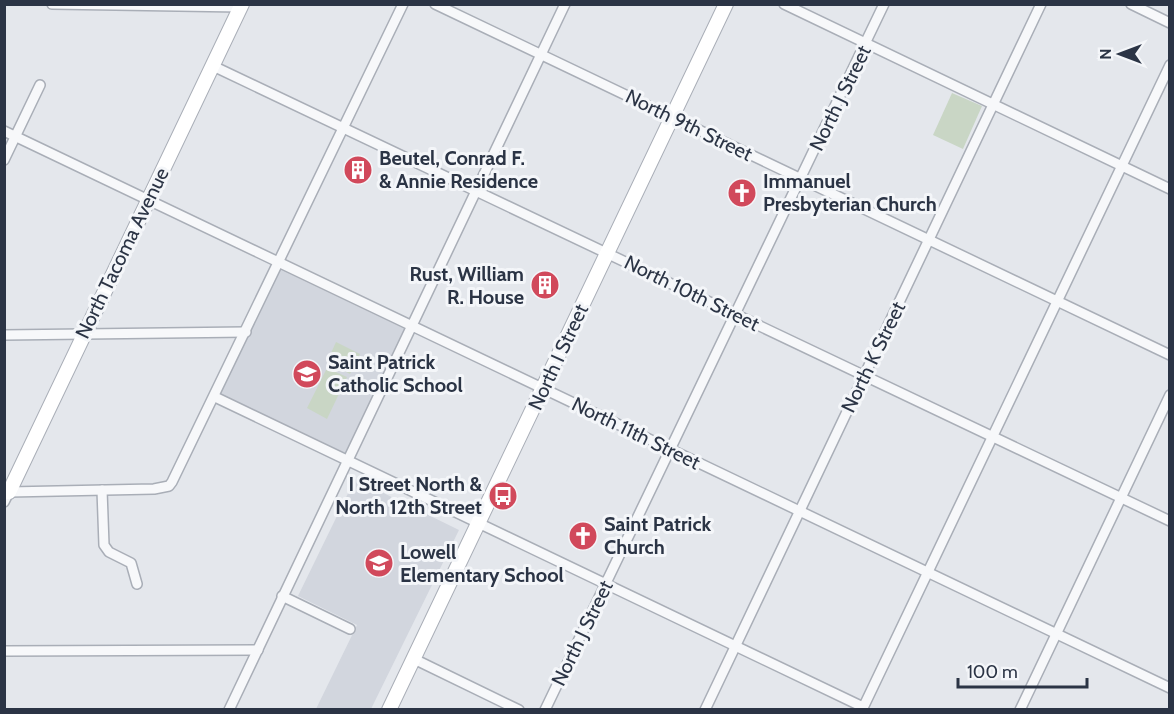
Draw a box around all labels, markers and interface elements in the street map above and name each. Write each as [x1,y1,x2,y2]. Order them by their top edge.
north arrow [1090,24,1150,84]
street label: North J Street [804,41,876,155]
text: N [1096,48,1115,60]
street label: North 9th Street [622,84,757,166]
place label: Beutel, Conrad F. & Annie Residence [379,146,538,193]
building icon: Beutel, Conrad F. & Annie Residence [342,154,374,186]
street label: North Tacoma Avenue [70,164,174,342]
place label: Immanuel Presbyterian Church [763,169,937,216]
church icon: Immanuel Presbyterian Church [726,177,758,209]
street label: North 10th Street [621,250,764,336]
place label: Rust, William R. House [410,262,524,309]
building icon: Rust, William R. House [529,269,561,301]
street label: North K Street [836,297,910,416]
street label: North I Street [523,300,593,414]
place label: Saint Patrick Catholic School [328,350,463,397]
school or university icon: Saint Patrick Catholic School [291,358,323,390]
street label: North 11th Street [568,392,704,475]
place label: I Street North & North 12th Street [335,472,482,519]
bus stop icon: I Street North & North 12th Street [487,480,519,512]
place label: Saint Patrick Church [604,512,711,559]
church icon: Saint Patrick Church [567,520,599,552]
place label: Lowell Elementary School [400,540,564,587]
school or university icon: Lowell Elementary School [363,547,395,579]
street label: North J Street [546,576,618,690]
scale bar [958,651,1087,689]
text: 100 m [967,661,1018,683]

